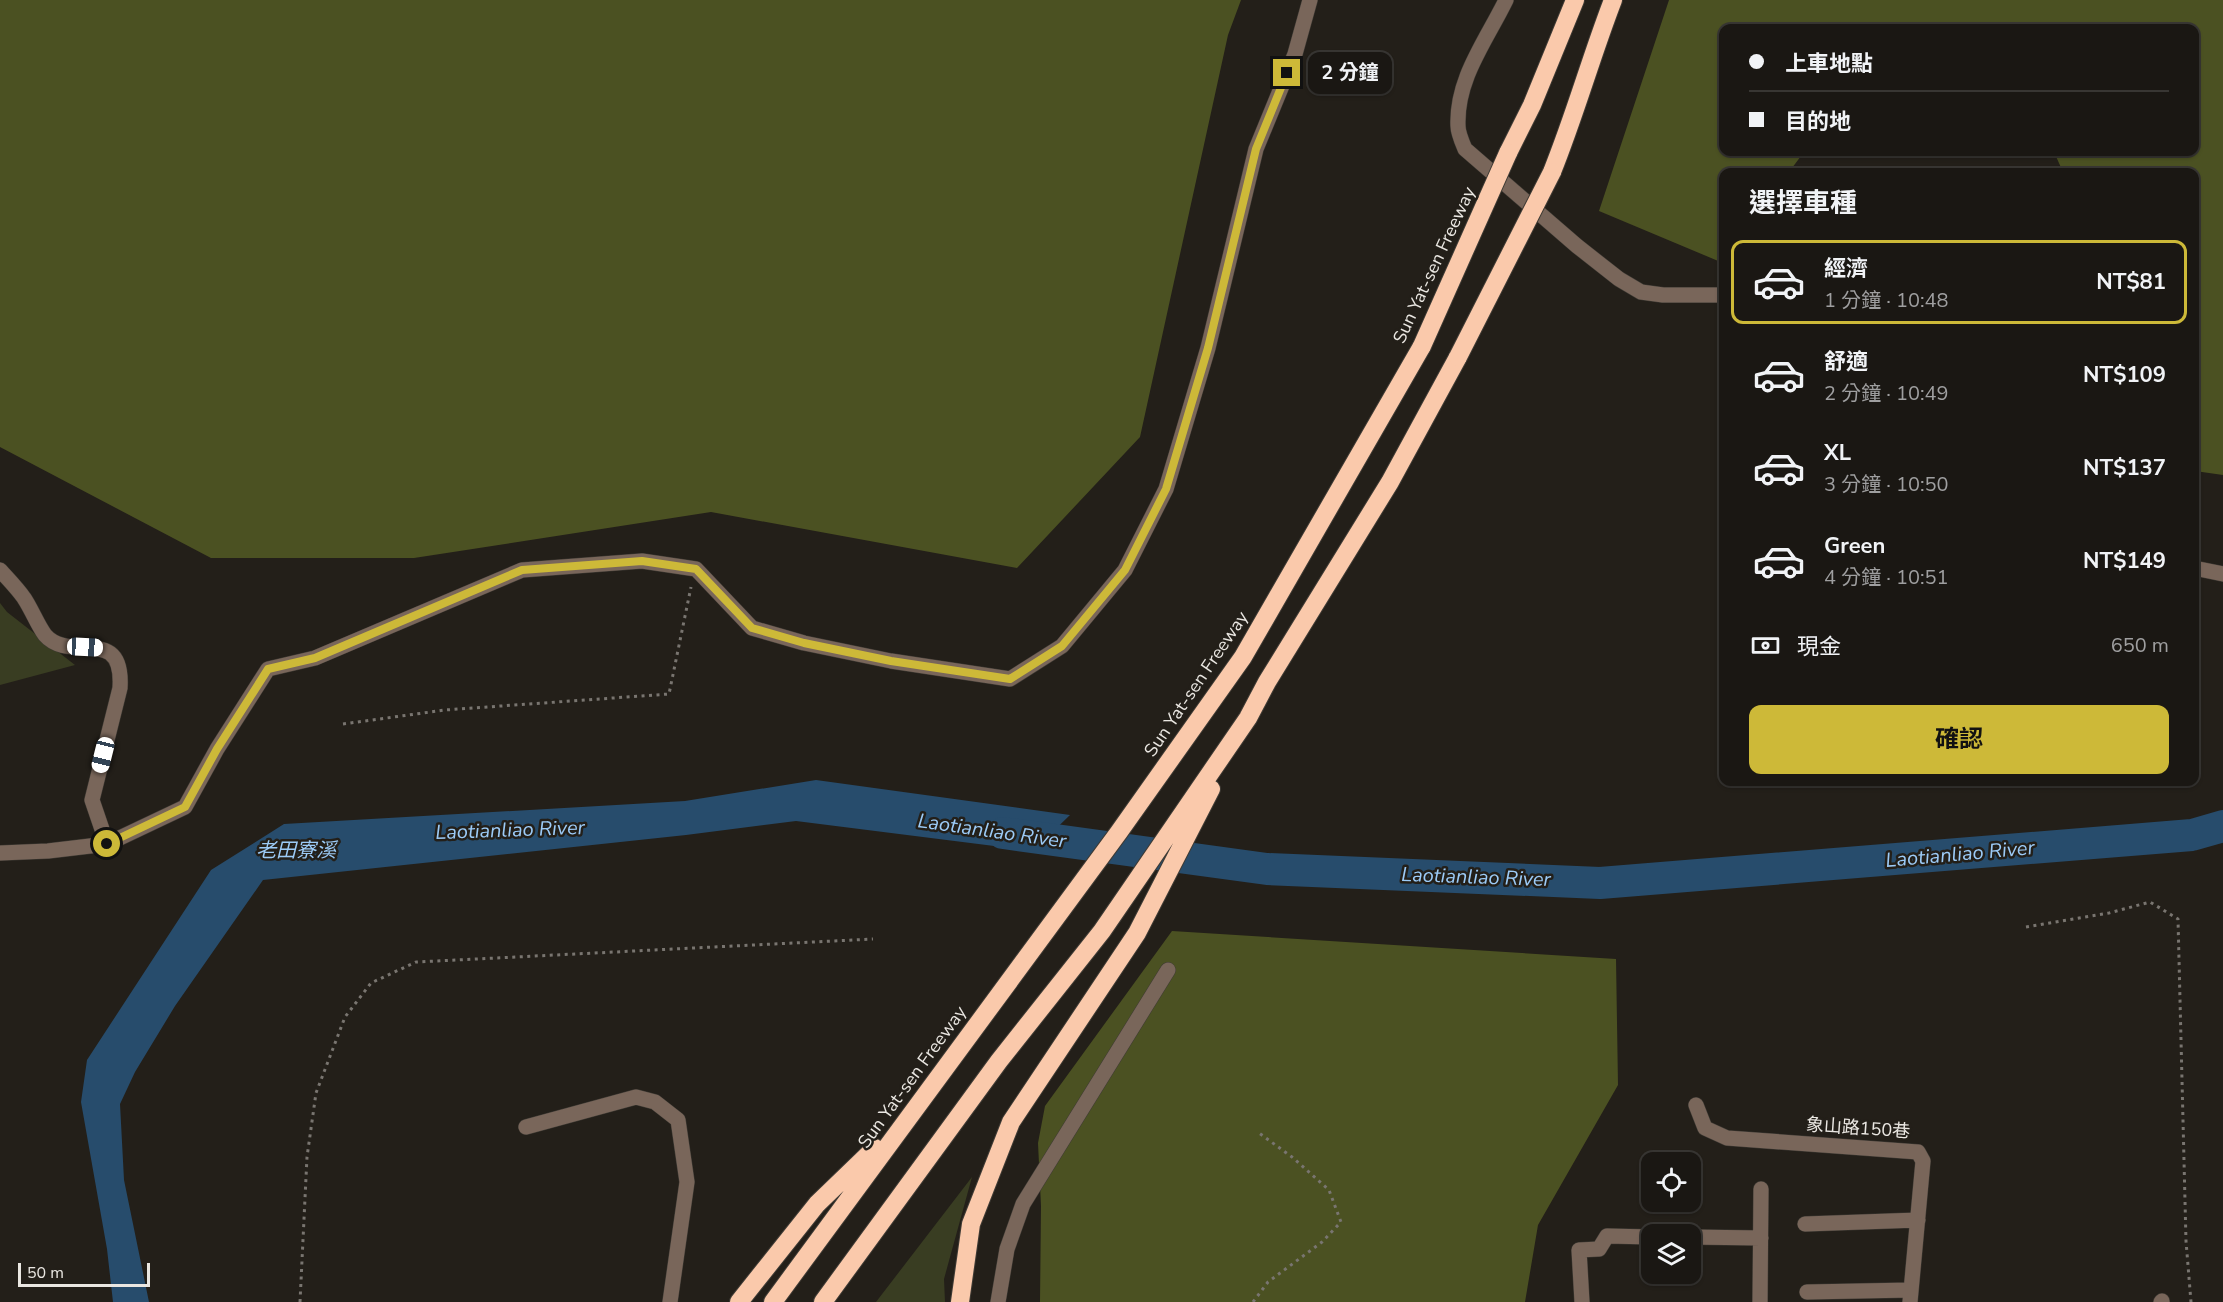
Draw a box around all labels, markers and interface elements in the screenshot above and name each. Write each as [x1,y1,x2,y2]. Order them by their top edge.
text: 上車地點 [1785,49,1873,79]
callout: 2 分鐘 [1308,52,1392,94]
route end [1273,59,1300,86]
text: 2 分鐘 [1321,59,1379,86]
text: 目的地 [1785,107,1851,137]
street label: Sun Yat-sen Freeway [1387,182,1481,347]
text: 選擇車種 [1749,185,1857,222]
text: 經濟 [1824,254,1868,284]
icon: car [1752,255,1806,309]
text: NT$81 [2096,267,2166,297]
text: 1 分鐘 · 10:48 [1824,287,1949,314]
text: 舒適 [1824,347,1868,377]
icon: car [1752,348,1806,402]
text: NT$109 [2083,360,2166,390]
text: 2 分鐘 · 10:49 [1824,380,1949,407]
text: XL [1824,438,1851,468]
icon: car [1752,441,1806,495]
text: NT$137 [2083,453,2166,483]
text: 3 分鐘 · 10:50 [1824,471,1949,498]
text: Green [1824,531,1885,561]
icon: car [1752,534,1806,588]
text: NT$149 [2083,546,2166,576]
text: 4 分鐘 · 10:51 [1824,564,1949,591]
street label: Sun Yat-sen Freeway [1138,606,1254,761]
icon: cash [1749,629,1782,662]
text: 現金 [1797,632,1841,662]
text: 650 m [2111,632,2169,659]
car [67,637,103,657]
button: 確認 [1749,705,2169,774]
car [90,735,116,775]
water label: Laotianliao River [916,807,1069,855]
water label: Laotianliao River [435,814,586,846]
route start [93,830,120,857]
water label: Laotianliao River [1884,834,2036,874]
water label: 老田寮溪 [256,837,339,864]
water label: Laotianliao River [1401,861,1552,893]
street label: Sun Yat-sen Freeway [852,1000,972,1153]
street label: 象山路150巷 [1805,1112,1911,1144]
map controls [1641,1152,1701,1284]
button: locate [1641,1152,1701,1212]
button: layers [1641,1224,1701,1284]
scale bar [18,1260,150,1288]
text: 50 m [27,1262,64,1284]

